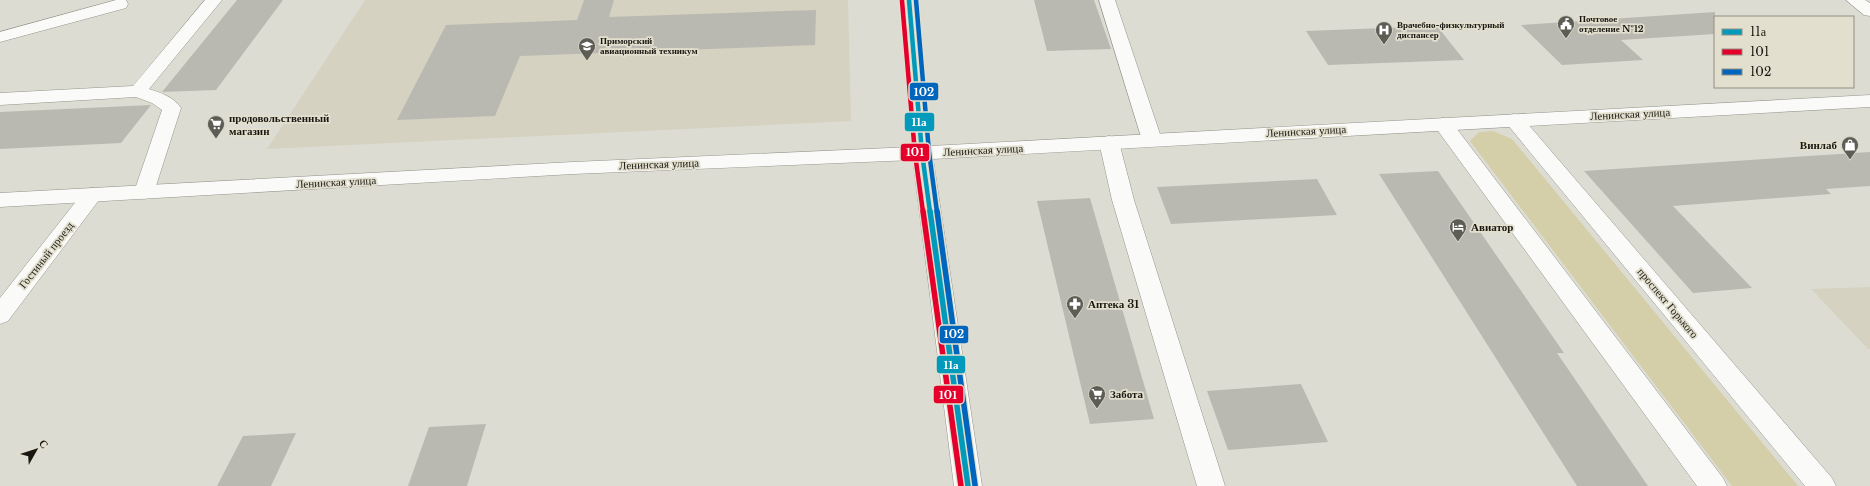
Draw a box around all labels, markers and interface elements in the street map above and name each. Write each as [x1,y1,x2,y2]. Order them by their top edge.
place label: Почтовое отделение №12 [1579,13,1644,34]
public building icon: Почтовое отделение №12 [1556,14,1576,39]
legend [1714,16,1854,88]
place label: Врачебно-физкультурный диспансер [1397,19,1505,40]
hospital icon: Врачебно-физкультурный диспансер [1374,20,1394,45]
text: 11а [1750,24,1767,39]
place label: Приморский авиационный техникум [600,35,698,56]
school or university icon: Приморский авиационный техникум [577,36,597,61]
text: 101 [1750,44,1769,59]
text: 102 [1750,64,1771,79]
line badge: 102 [909,82,939,101]
text: 102 [914,85,934,99]
street label: Ленинская улица [1590,105,1671,123]
place label: продовольственный магазин [229,111,330,138]
line badge: 11а [904,112,935,132]
supermarket icon: продовольственный магазин [206,114,226,139]
text: 11а [911,115,927,129]
street label: Ленинская улица [1266,122,1347,140]
shop icon: Винлаб [1840,135,1860,160]
place label: Винлаб [1800,138,1837,152]
street label: Ленинская улица [943,141,1024,159]
line badge: 101 [900,143,930,162]
text: 101 [906,145,924,159]
street label: Ленинская улица [619,156,699,172]
street label: Ленинская улица [296,173,377,191]
hotel icon: Авиатор [1448,217,1468,242]
street label: Гостиный проезд [16,219,77,291]
place label: Авиатор [1471,220,1513,234]
street label: проспект Горького [1635,265,1702,341]
pharmacy icon: Аптека 31 [1065,294,1085,319]
place label: Аптека 31 [1088,297,1139,311]
line badge: 102 [939,325,969,344]
text: 102 [944,327,964,341]
line badge: 11а [936,355,966,374]
text: 11а [943,358,959,372]
supermarket icon: Забота [1087,384,1107,409]
line badge: 101 [933,385,964,404]
place label: Забота [1110,387,1144,401]
text: 101 [939,388,957,402]
north arrow [16,430,56,470]
text: С [36,436,52,451]

